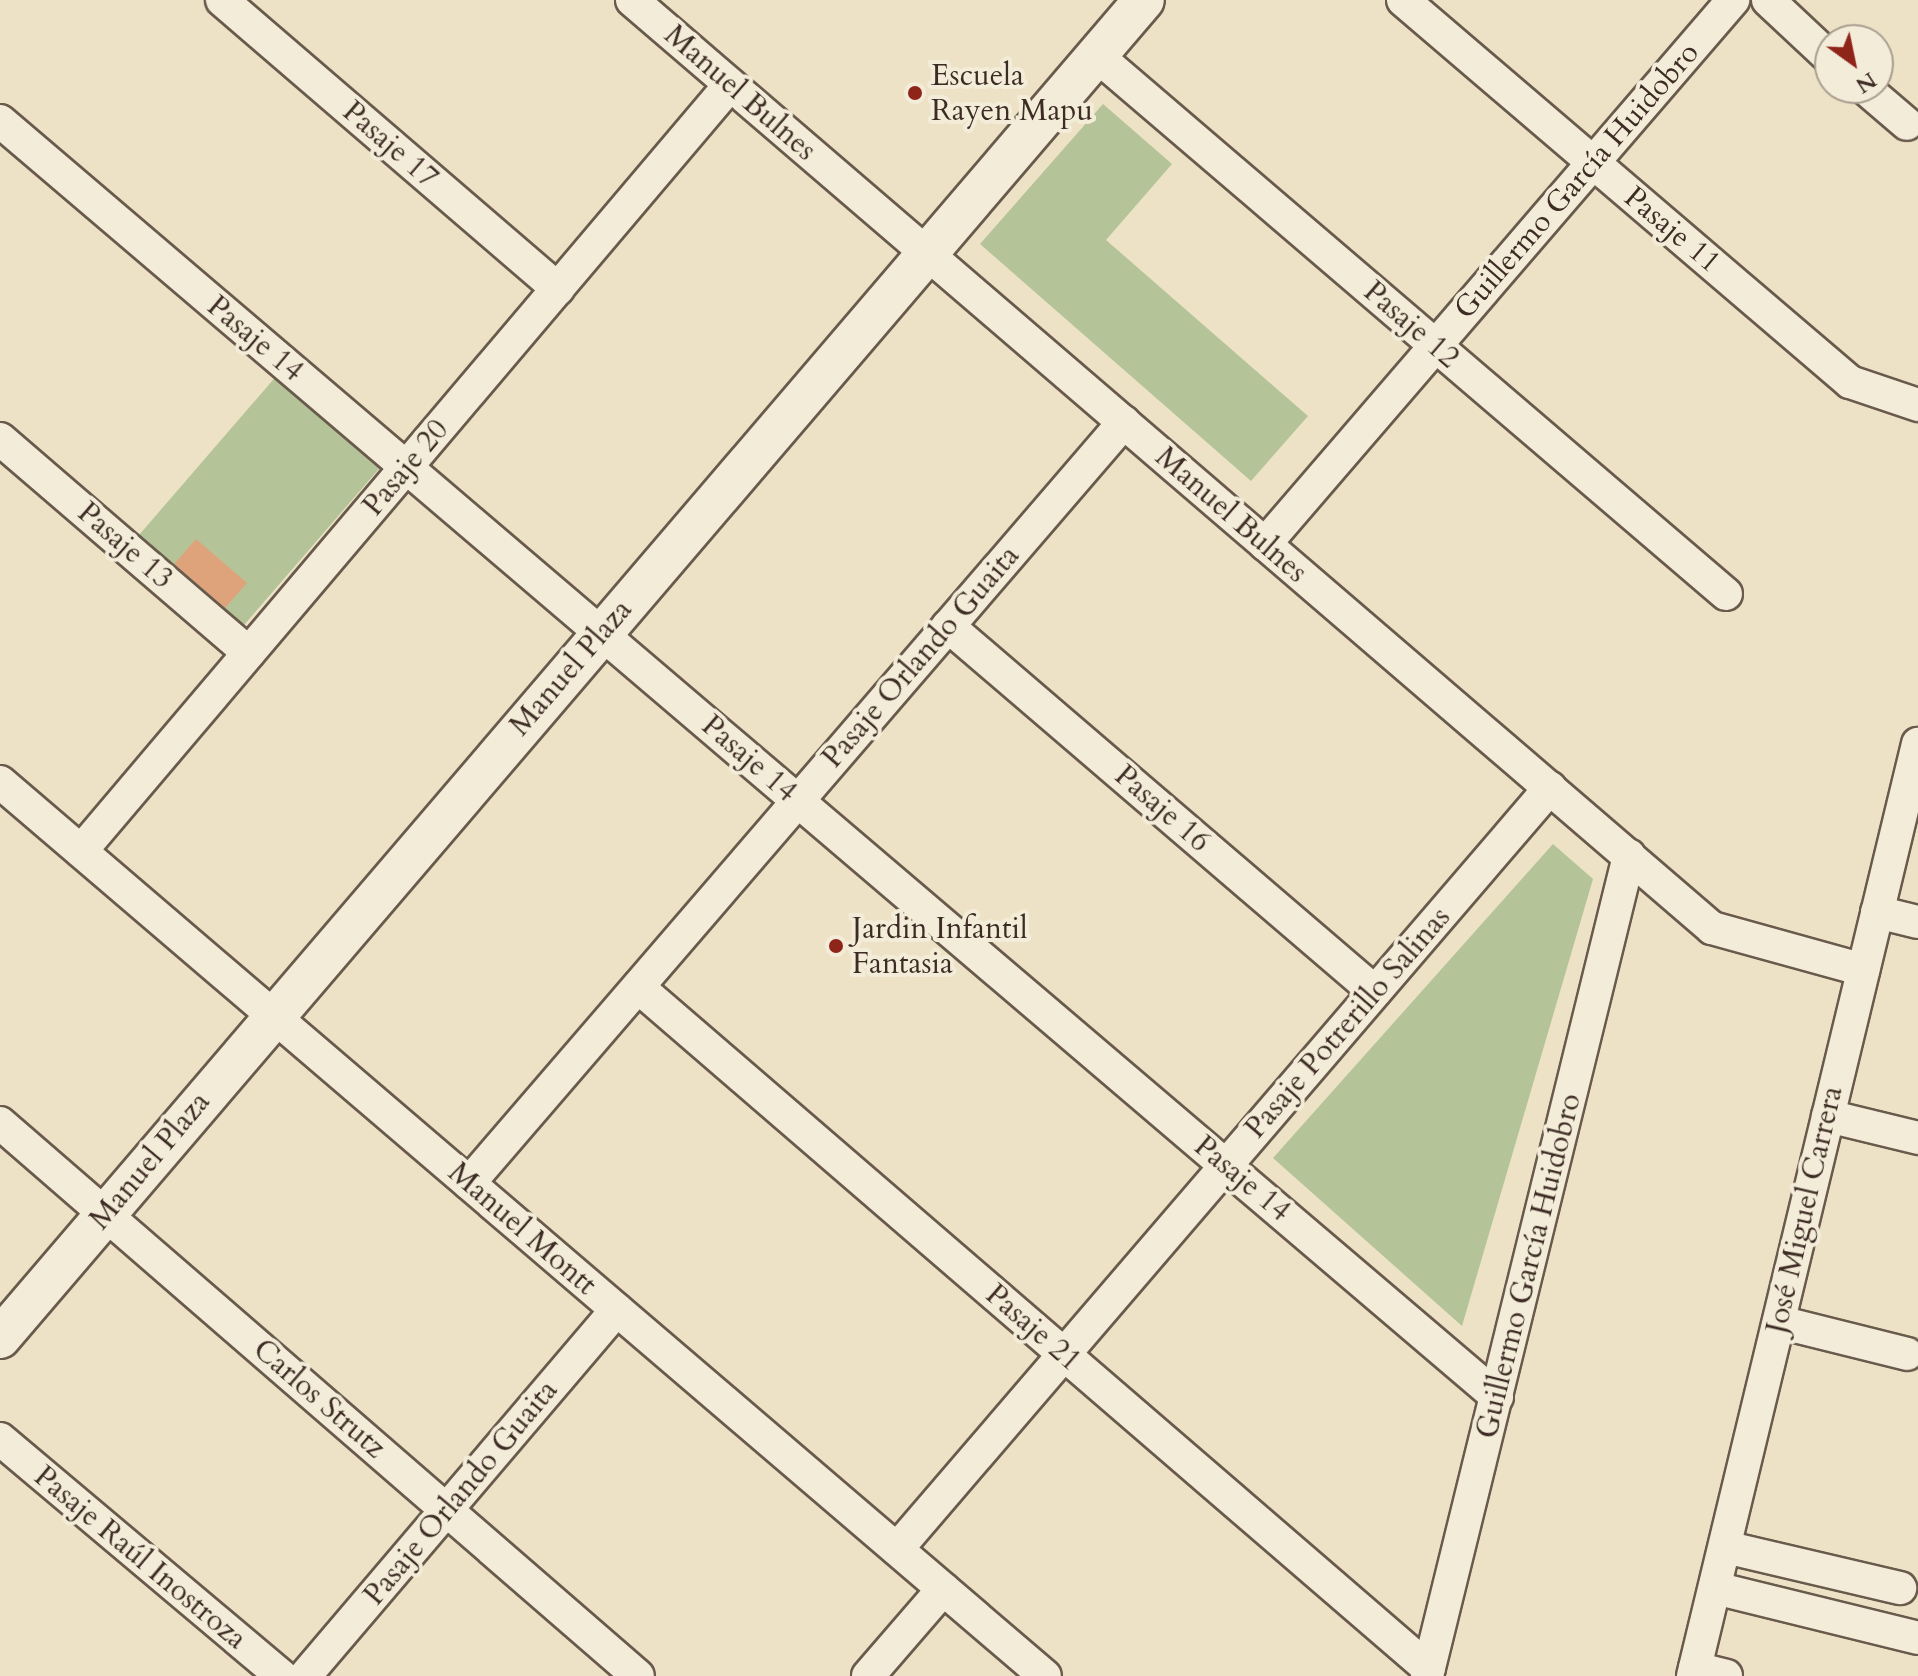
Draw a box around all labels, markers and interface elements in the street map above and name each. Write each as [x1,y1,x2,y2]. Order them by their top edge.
street label: Manuel Bulnes [657,17,823,169]
north arrow [1814,24,1894,104]
street label: Guillermo García Huidobro [1447,35,1707,327]
place label: Escuela Rayen Mapu [931,58,1093,128]
text: N [1850,65,1882,100]
marker: Escuela Rayen Mapu [906,84,924,102]
street label: Pasaje 17 [335,94,445,196]
street label: Pasaje 11 [1617,179,1727,281]
street label: Pasaje 12 [1356,274,1466,376]
street label: Pasaje 14 [200,288,310,390]
street label: Pasaje 20 [355,413,457,523]
street label: Manuel Bulnes [1148,439,1314,591]
street label: Pasaje 13 [70,495,180,597]
street label: Pasaje Orlando Guaita [815,539,1027,775]
street label: Manuel Plaza [502,593,640,743]
street label: Pasaje 14 [694,708,804,810]
street label: Pasaje 16 [1107,758,1217,860]
street label: Pasaje Potrerillo Salinas [1238,900,1458,1146]
place label: Jardin Infantil Fantasia [852,911,1028,982]
marker: Jardin Infantil Fantasia [827,937,845,955]
street label: José Miguel Carrera [1759,1083,1851,1337]
street label: Manuel Plaza [82,1085,218,1237]
street label: Guillermo García Huidobro [1469,1090,1589,1442]
street label: Pasaje 14 [1187,1128,1297,1230]
street label: Manuel Montt [441,1155,603,1303]
street label: Pasaje 21 [978,1277,1088,1379]
street label: Carlos Strutz [245,1332,393,1466]
street label: Pasaje Orlando Guaita [356,1373,566,1613]
street label: Pasaje Raúl Inostroza [26,1459,254,1657]

